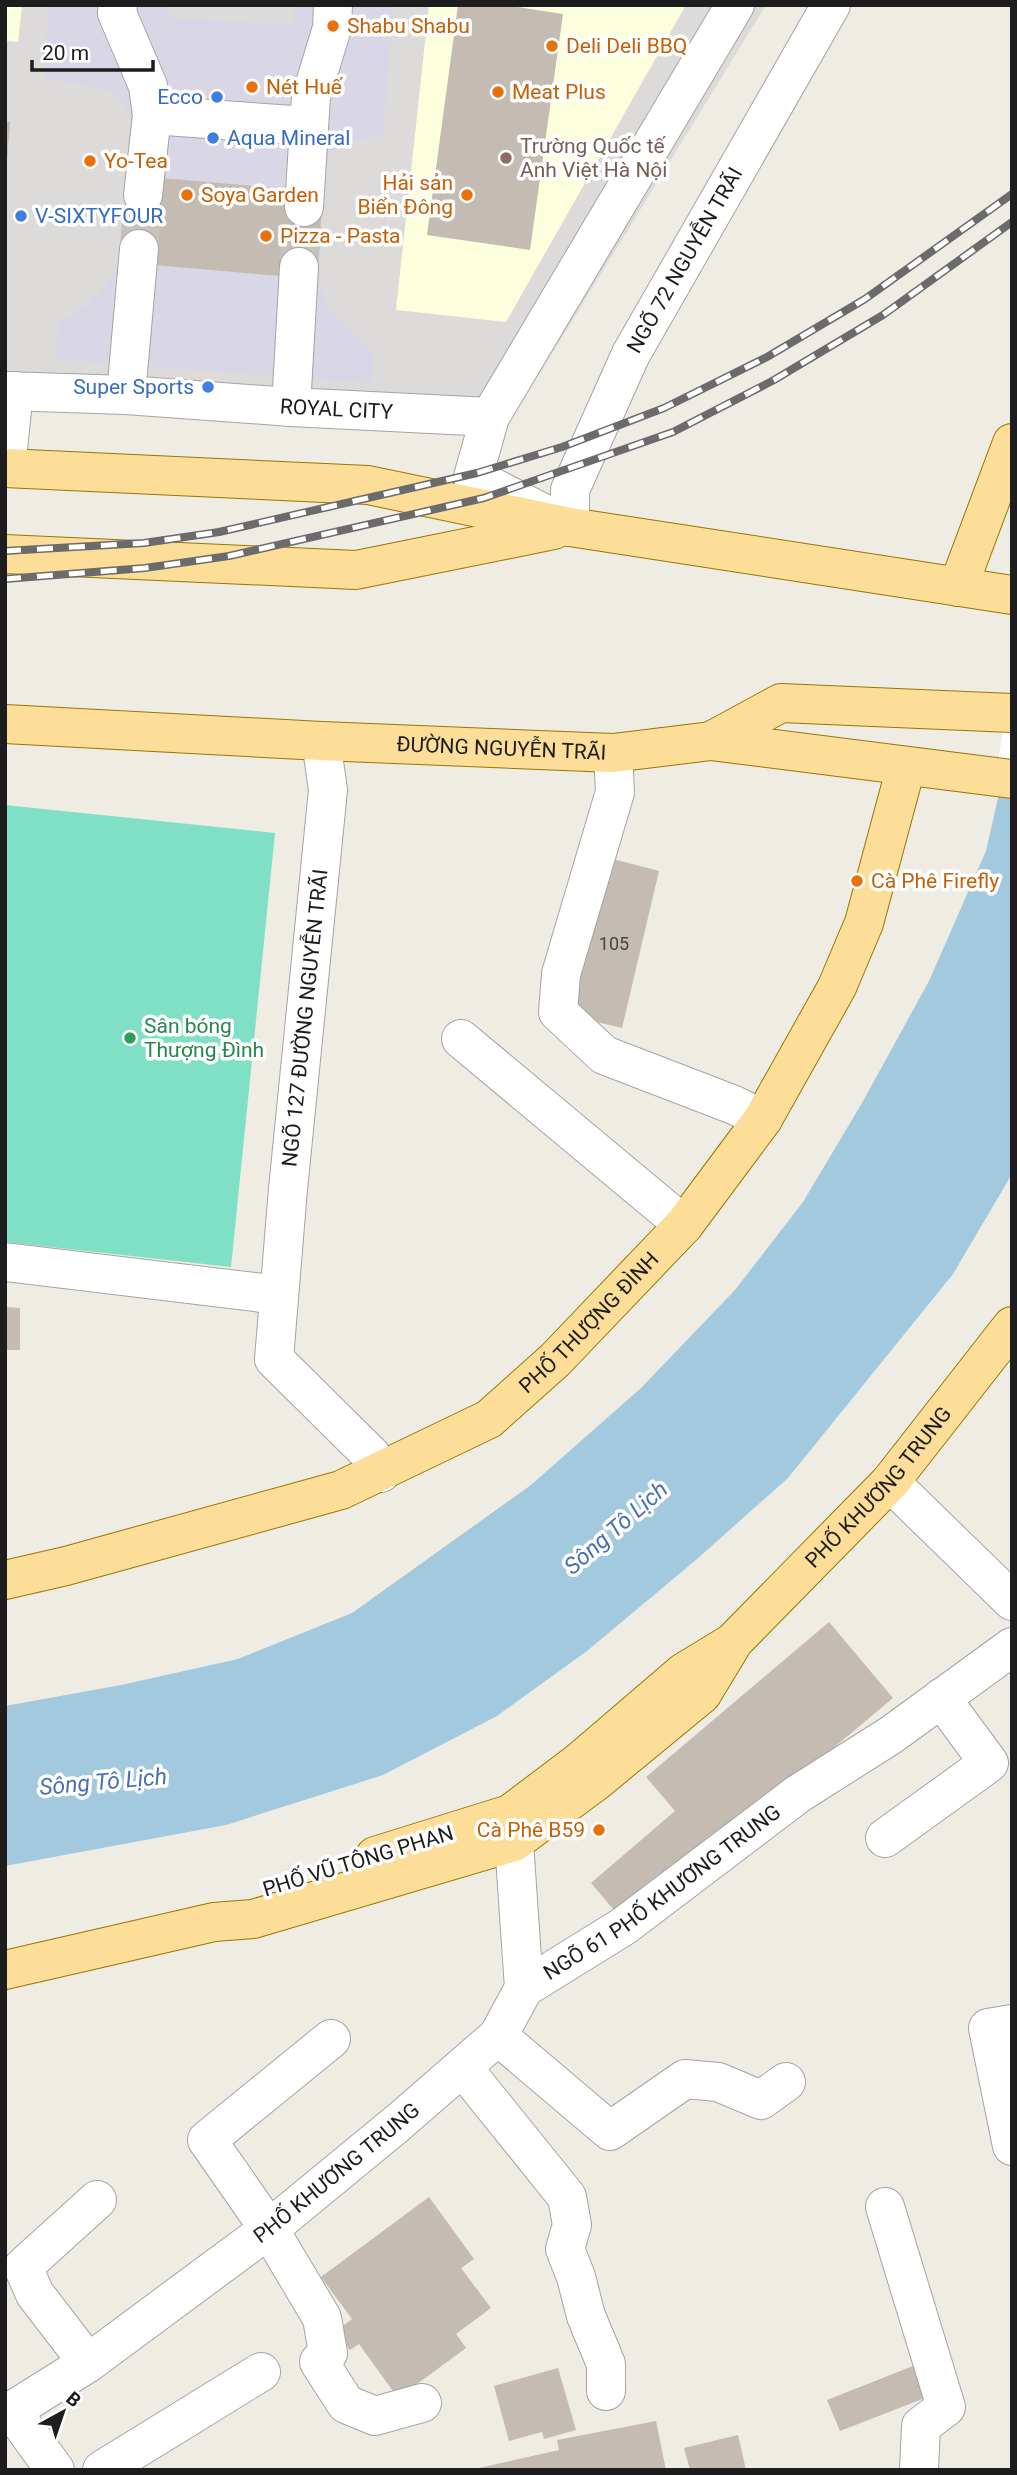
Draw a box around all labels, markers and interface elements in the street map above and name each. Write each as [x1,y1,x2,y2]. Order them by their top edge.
place label: Shabu Shabu [347,14,470,38]
marker: Shabu Shabu [325,18,341,34]
scale bar [32,28,152,72]
place label: Deli Deli BBQ [566,34,687,58]
marker: Deli Deli BBQ [544,38,560,54]
text: 20 m [42,41,89,65]
place label: Nét Huế [266,75,344,99]
marker: Nét Huế [244,79,260,95]
place label: Meat Plus [512,80,606,104]
marker: Meat Plus [490,84,506,100]
place label: Ecco [157,85,203,109]
marker: Ecco [209,89,225,105]
place label: Aqua Mineral [227,126,350,150]
marker: Aqua Mineral [205,130,221,146]
place label: Trường Quốc tế Anh Việt Hà Nội [520,134,667,182]
place label: Yo-Tea [104,149,168,173]
marker: Trường Quốc tế Anh Việt Hà Nội [498,150,514,166]
marker: Yo-Tea [82,153,98,169]
street label: NGÕ 72 NGUYỄN TRÃI [622,163,747,357]
place label: Hải sản Biển Đông [357,171,453,219]
place label: Soya Garden [201,183,319,207]
marker: Soya Garden [179,187,195,203]
marker: Hải sản Biển Đông [459,187,475,203]
place label: V-SIXTYFOUR [35,204,163,228]
marker: V-SIXTYFOUR [13,208,29,224]
place label: Pizza - Pasta [280,224,401,248]
marker: Pizza - Pasta [258,228,274,244]
place label: Super Sports [73,375,194,399]
marker: Super Sports [200,379,216,395]
street label: ROYAL CITY [279,394,394,424]
street label: ĐƯỜNG NGUYỄN TRÃI [396,732,607,765]
street label: NGÕ 127 ĐƯỜNG NGUYỄN TRÃI [276,868,333,1168]
place label: Cà Phê Firefly [871,869,999,893]
marker: Cà Phê Firefly [849,873,865,889]
house number: 105 [599,933,629,954]
place label: Sân bóng Thượng Đình [144,1014,264,1062]
marker: Sân bóng Thượng Đình [122,1030,138,1046]
street label: PHỐ THƯỢNG ĐÌNH [514,1247,664,1398]
street label: PHỐ KHƯƠNG TRUNG [801,1402,956,1573]
water label: Sông Tô Lịch [559,1476,673,1580]
water label: Sông Tô Lịch [38,1763,168,1801]
street label: NGÕ 61 PHỐ KHƯƠNG TRUNG [539,1800,785,1985]
place label: Cà Phê B59 [477,1818,585,1842]
street label: PHỐ VŨ TÔNG PHAN [260,1820,456,1901]
marker: Cà Phê B59 [591,1822,607,1838]
street label: PHỐ KHƯƠNG TRUNG [249,2098,424,2248]
north arrow [28,2377,98,2447]
text: B [62,2387,86,2412]

